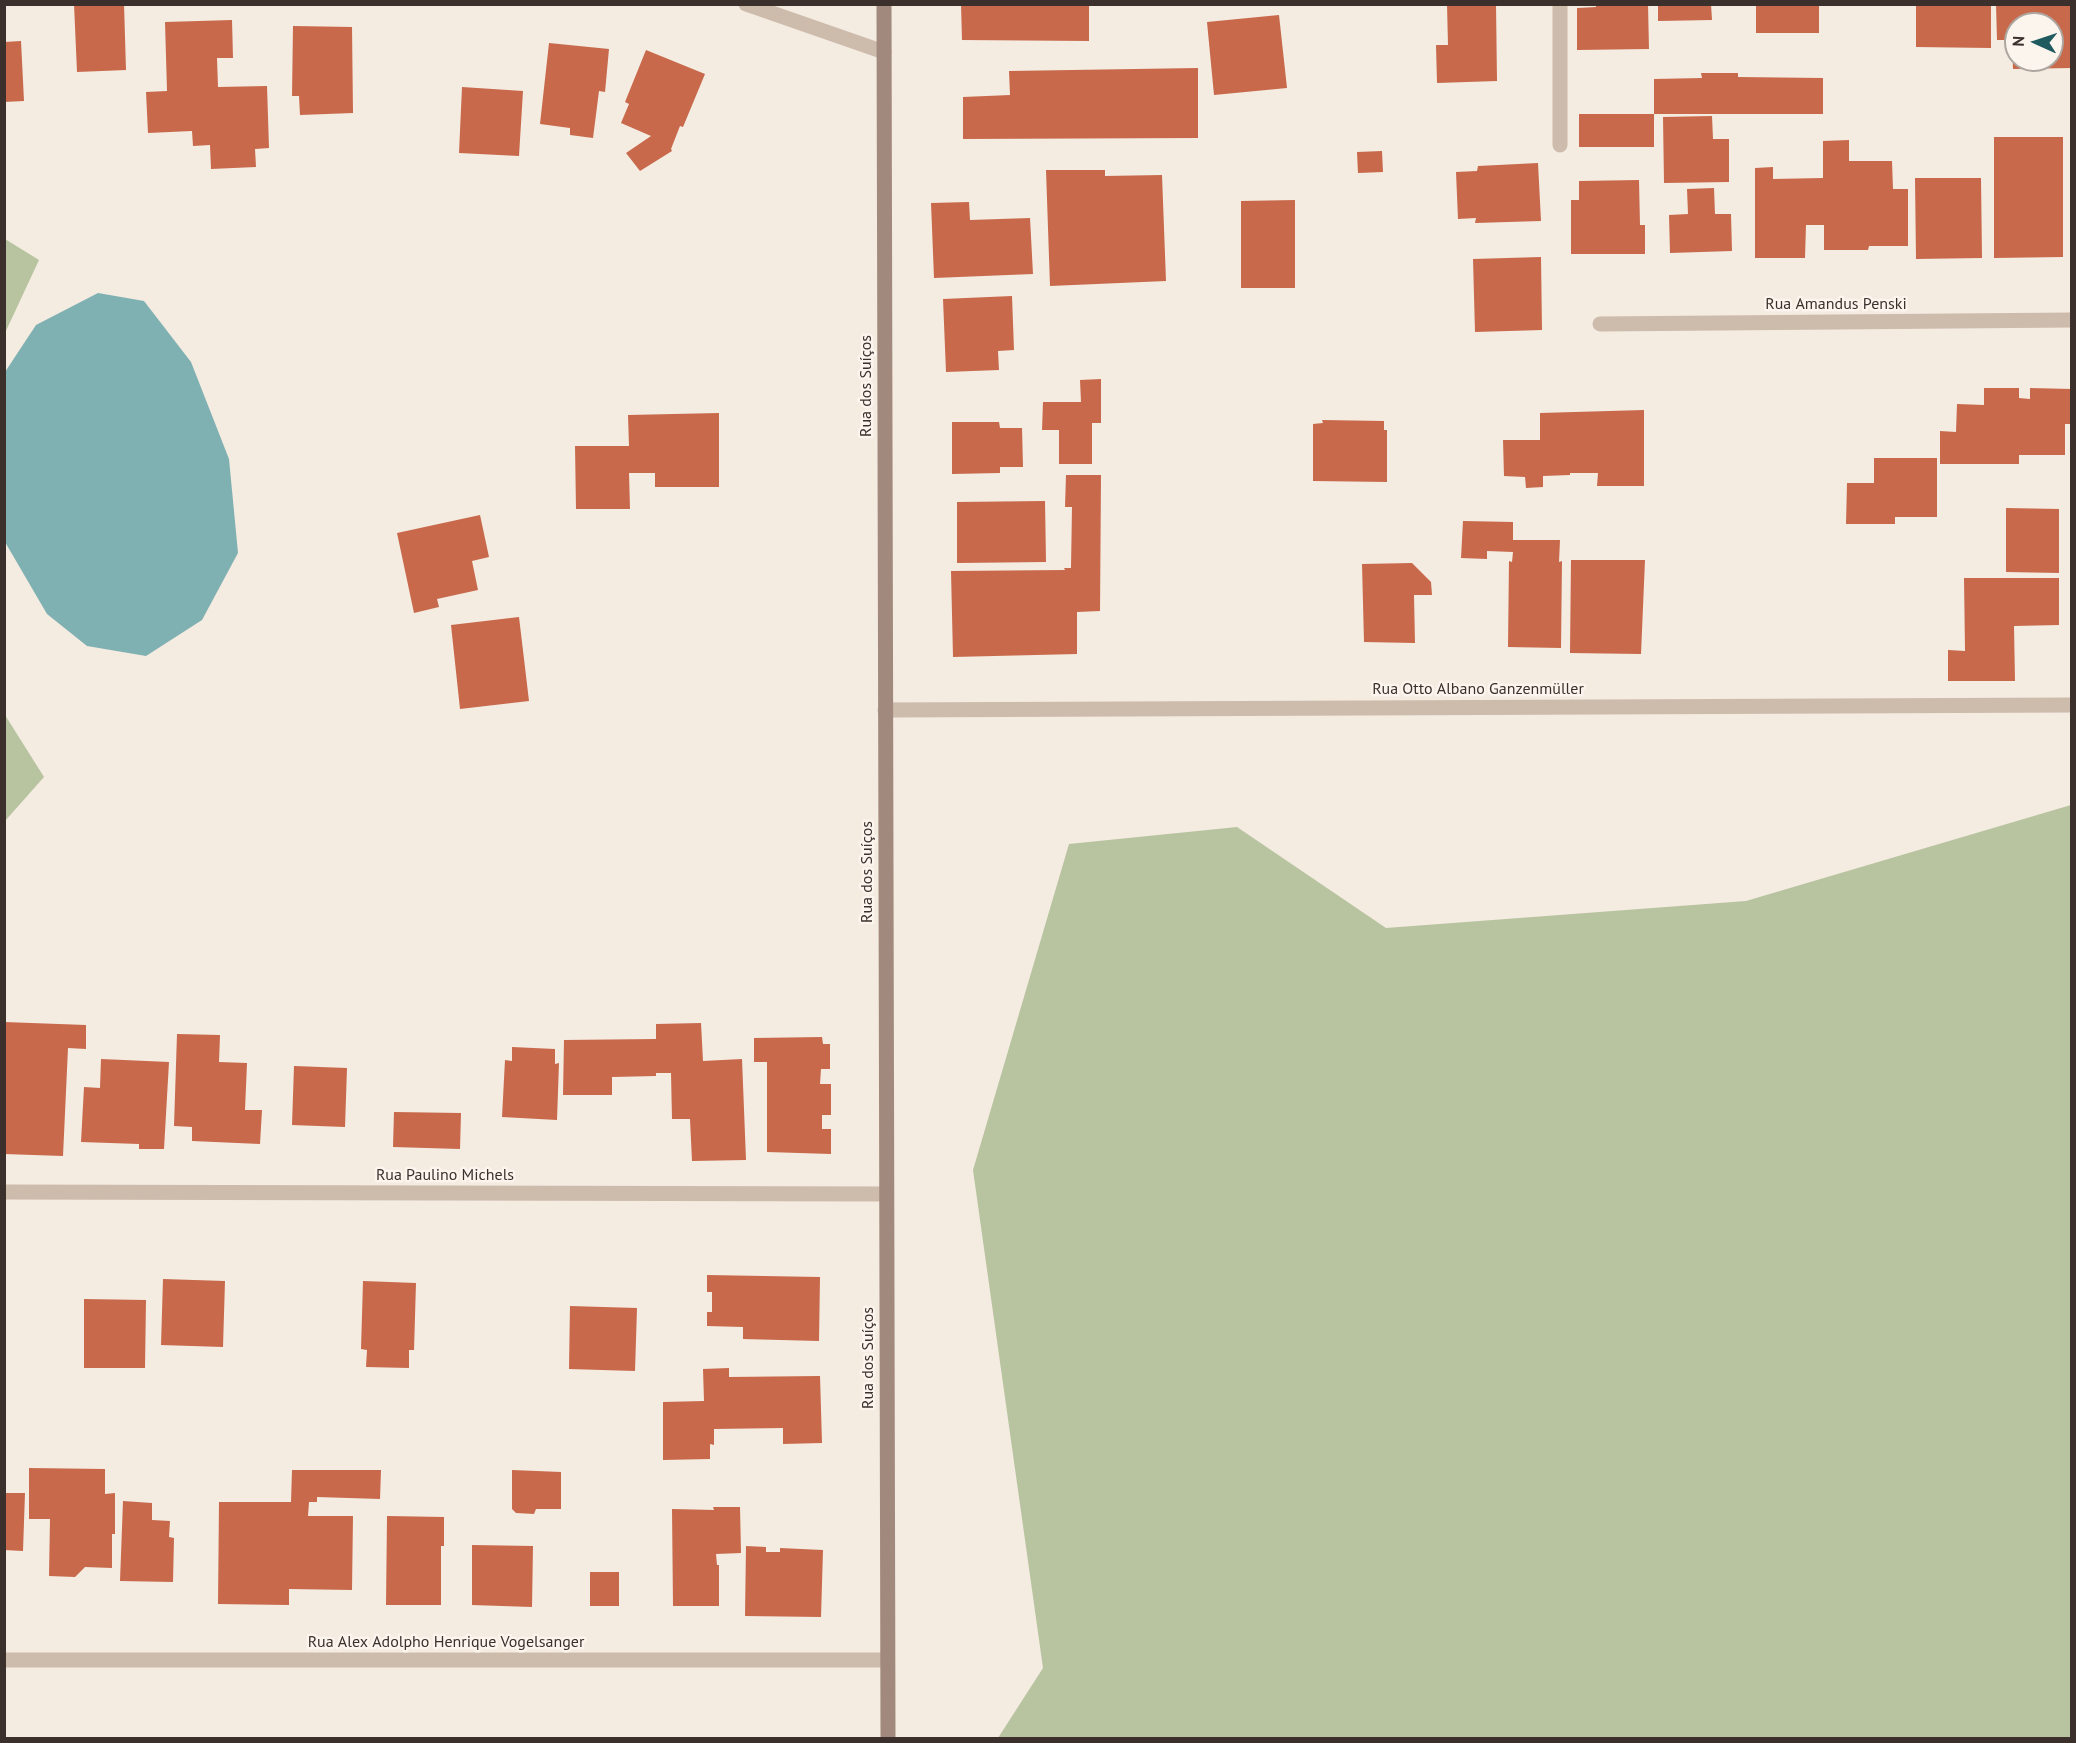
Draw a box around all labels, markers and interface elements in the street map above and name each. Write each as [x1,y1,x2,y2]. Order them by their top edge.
north arrow [2004,12,2064,72]
text: N [2008,35,2028,47]
street label: Rua Amandus Penski [1765,294,1907,314]
street label: Rua dos Suíços [856,335,876,437]
street label: Rua Otto Albano Ganzenmüller [1372,679,1584,699]
street label: Rua dos Suíços [857,821,877,923]
street label: Rua Paulino Michels [376,1165,514,1185]
street label: Rua dos Suíços [858,1307,878,1409]
street label: Rua Alex Adolpho Henrique Vogelsanger [308,1632,584,1652]

